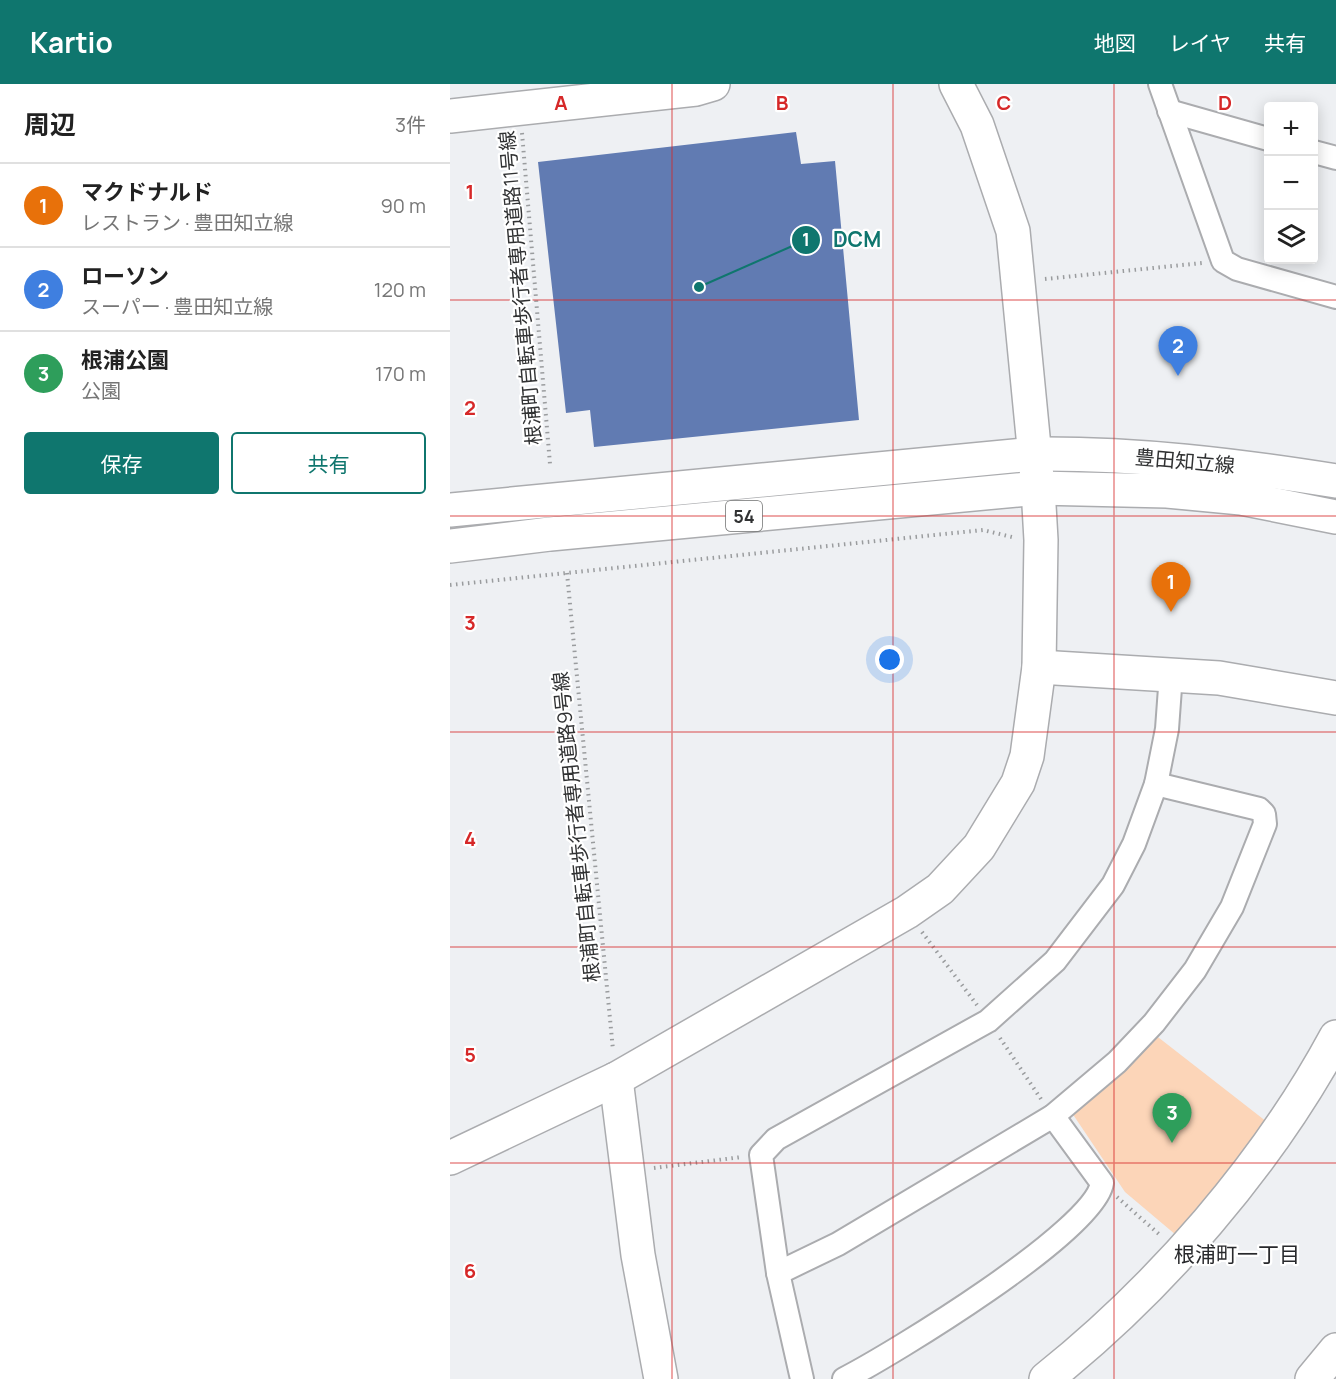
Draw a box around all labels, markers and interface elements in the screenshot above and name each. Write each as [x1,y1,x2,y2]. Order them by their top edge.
text: Kartio [30,23,113,61]
text: 地図 [1094,29,1136,57]
text: レイヤ [1169,29,1231,57]
text: 共有 [1264,29,1306,57]
text: A [554,89,568,116]
text: B [776,89,789,116]
text: C [997,89,1011,116]
text: D [1218,89,1232,116]
map controls [1264,102,1318,264]
button: + [1264,102,1318,156]
text: 周辺 [24,106,76,142]
text: 3件 [395,111,426,138]
street label: 根浦町自転車歩行者専用道路11号線 [493,130,547,446]
button: − [1264,156,1318,210]
text: マクドナルド [81,177,213,207]
text: 1 [466,178,474,205]
text: 1 [39,192,48,219]
text: 90 m [380,192,426,219]
text: レストラン · 豊田知立線 [81,209,294,236]
button: layers [1264,210,1318,264]
callout: DCM [791,220,893,259]
text: DCM [833,225,881,253]
text: 1 [802,227,810,251]
text: ローソン [81,261,169,291]
text: 2 [38,276,49,303]
text: 120 m [374,276,426,303]
text: スーパー · 豊田知立線 [81,293,273,320]
pin: 2 [1158,326,1198,376]
text: 根浦公園 [81,345,169,375]
text: 3 [38,360,49,387]
text: 170 m [375,360,426,387]
text: 公園 [81,377,121,404]
text: 2 [464,394,476,421]
button: 保存 [24,432,219,494]
button: 共有 [231,432,426,494]
street label: 豊田知立線 [1134,443,1236,479]
road number: 54 [726,501,762,531]
pin: 1 [1152,562,1190,612]
text: 3 [464,609,476,636]
your location [875,645,904,674]
street label: 根浦町自転車歩行者専用道路9号線 [546,670,606,984]
text: 4 [464,825,476,852]
text: 5 [464,1041,476,1068]
pin: 3 [1152,1094,1192,1143]
district label: 根浦町一丁目 [1174,1240,1300,1268]
text: 6 [464,1257,476,1284]

